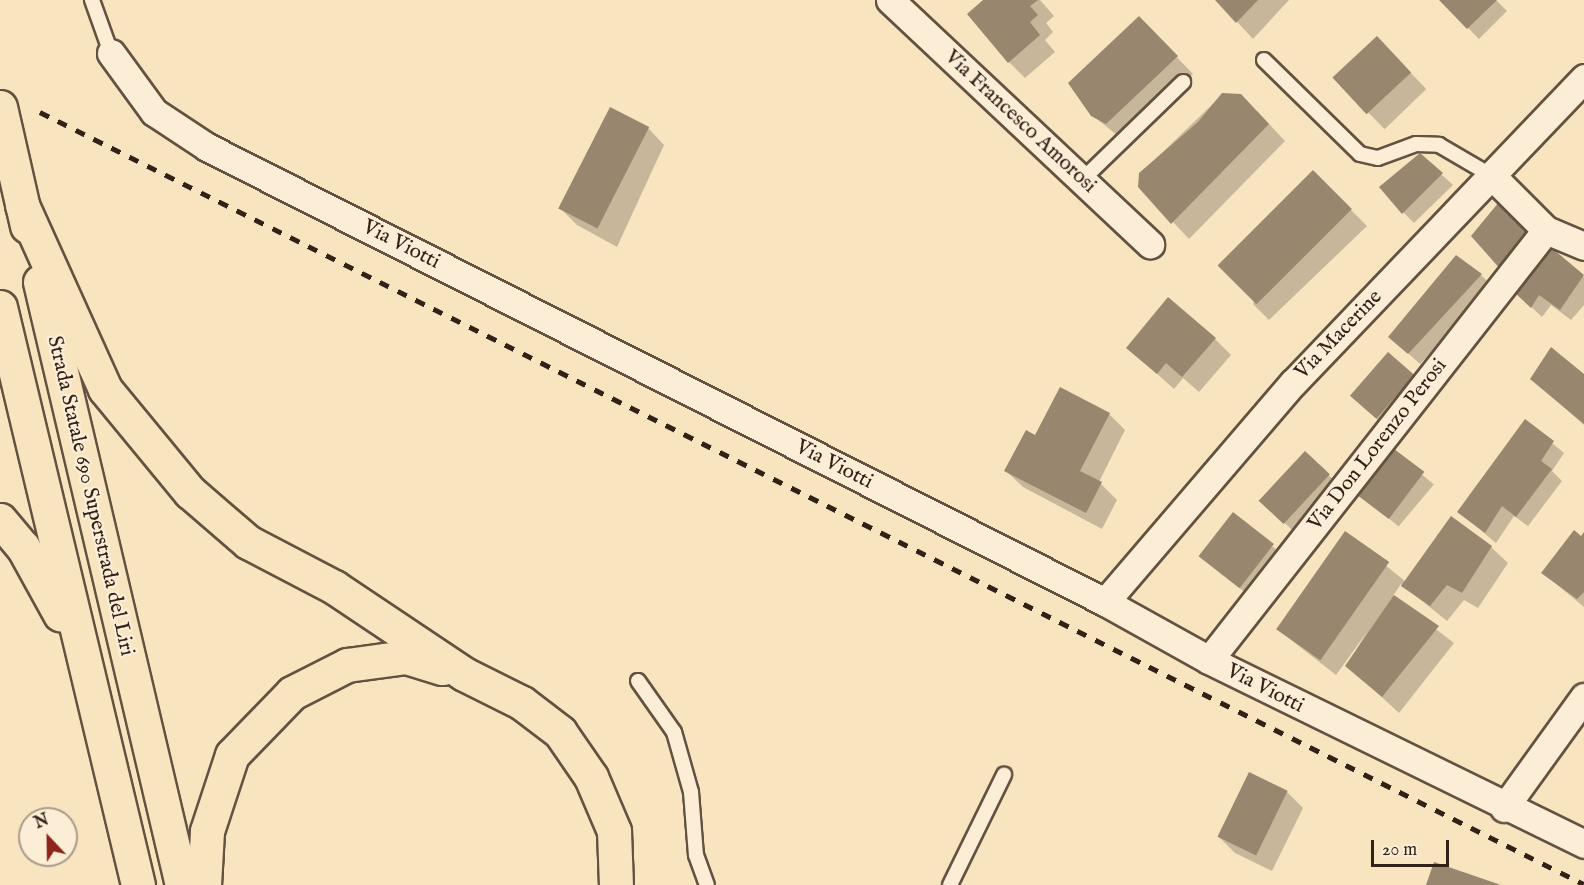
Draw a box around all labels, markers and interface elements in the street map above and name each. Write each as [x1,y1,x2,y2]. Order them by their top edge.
street label: Via Francesco Amorosi [939,45,1101,199]
street label: Via Viotti [358,215,444,275]
street label: Via Macerine [1290,285,1388,385]
street label: Strada Statale 690 Superstrada del Liri [41,334,139,658]
street label: Via Don Lorenzo Perosi [1303,354,1453,536]
street label: Via Viotti [791,435,877,495]
street label: Via Viotti [1222,659,1308,719]
north arrow [18,807,78,867]
text: N [32,810,52,834]
scale bar [1374,828,1452,866]
text: 20 m [1382,839,1417,862]

